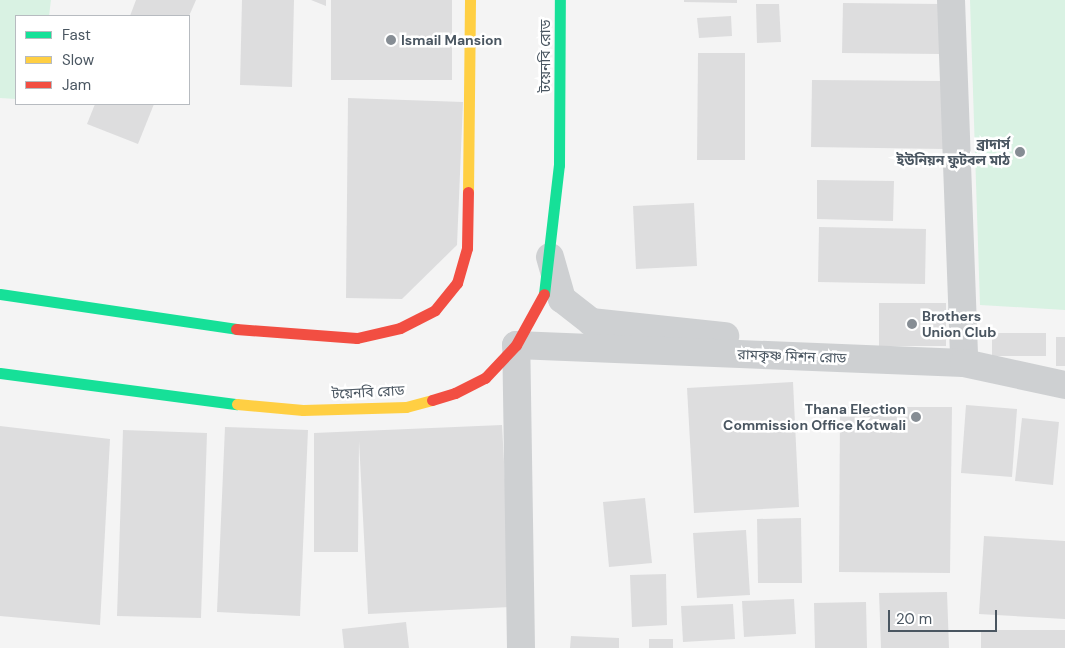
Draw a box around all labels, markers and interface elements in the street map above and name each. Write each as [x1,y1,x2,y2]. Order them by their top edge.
legend [15,15,190,105]
street label: টয়েনবি রোড [537,20,553,92]
text: Fast [62,25,91,45]
place label: Ismail Mansion [401,32,502,48]
marker: Ismail Mansion [385,34,397,46]
text: Slow [62,50,94,70]
text: Jam [62,75,91,95]
place label: ব্রাদার্স ইউনিয়ন ফুটবল মাঠ [897,136,1010,168]
marker: ব্রাদার্স ইউনিয়ন ফুটবল মাঠ [1014,146,1026,158]
place label: Brothers Union Club [922,308,996,341]
marker: Brothers Union Club [906,318,918,330]
street label: রামকৃষ্ণ মিশন রোড [737,346,847,366]
street label: টয়েনবি রোড [331,382,405,402]
place label: Thana Election Commission Office Kotwali [723,401,906,434]
marker: Thana Election Commission Office Kotwali [910,411,922,423]
scale bar [890,600,999,632]
text: 20 m [896,609,932,629]

